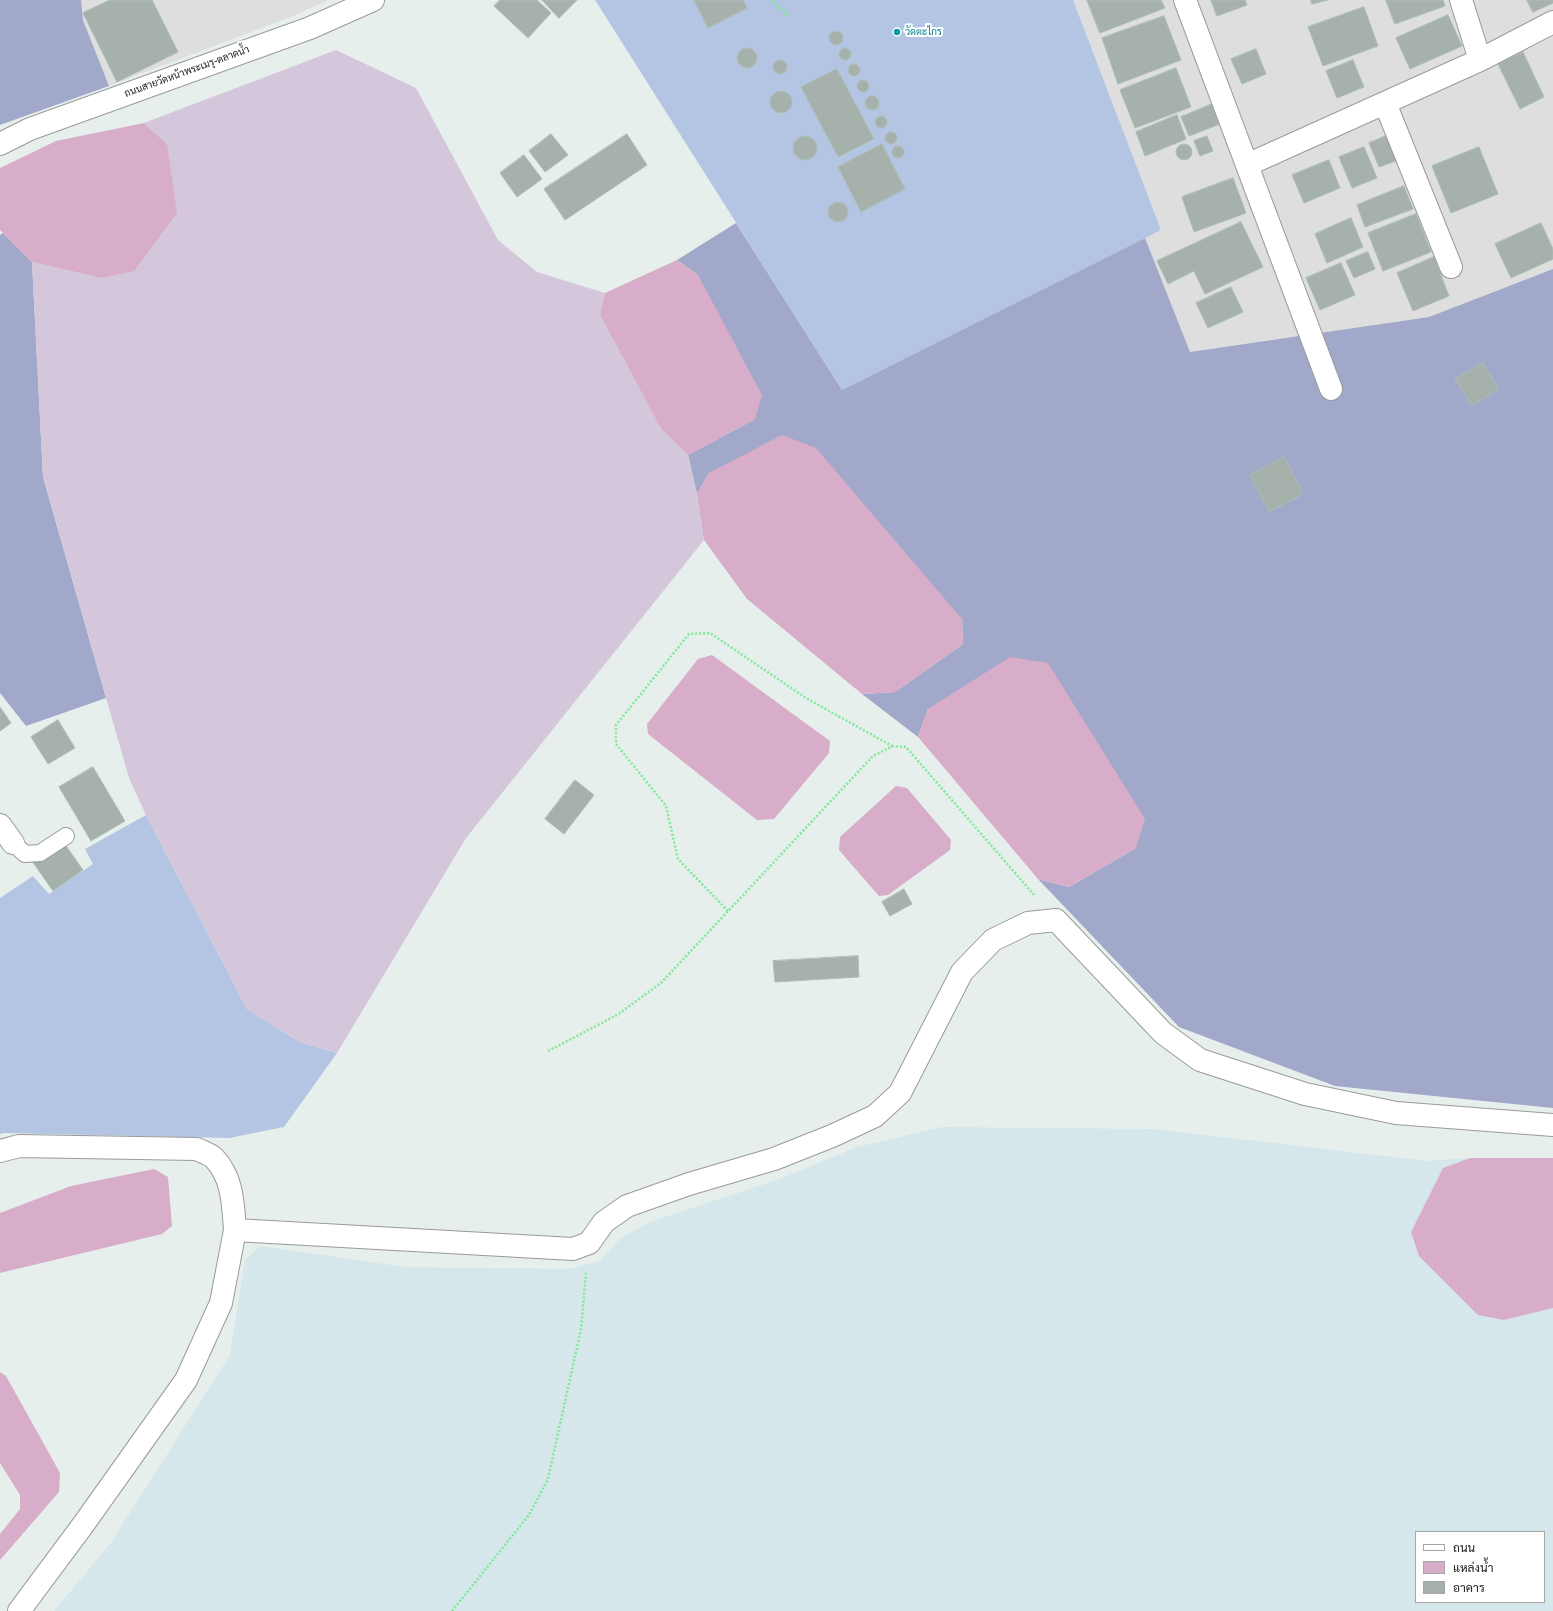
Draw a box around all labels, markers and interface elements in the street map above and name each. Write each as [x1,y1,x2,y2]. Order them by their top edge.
place label: วัดตะไกร [905,26,942,38]
marker: วัดตะไกร [892,27,902,37]
street label: ถนนสายวัดหน้าพระเมรุ-ตลาดน้ำ [123,44,251,100]
legend [1415,1531,1545,1603]
text: ถนน [1453,1541,1475,1556]
text: แหล่งน้ำ [1453,1561,1493,1576]
text: อาคาร [1453,1581,1485,1596]

